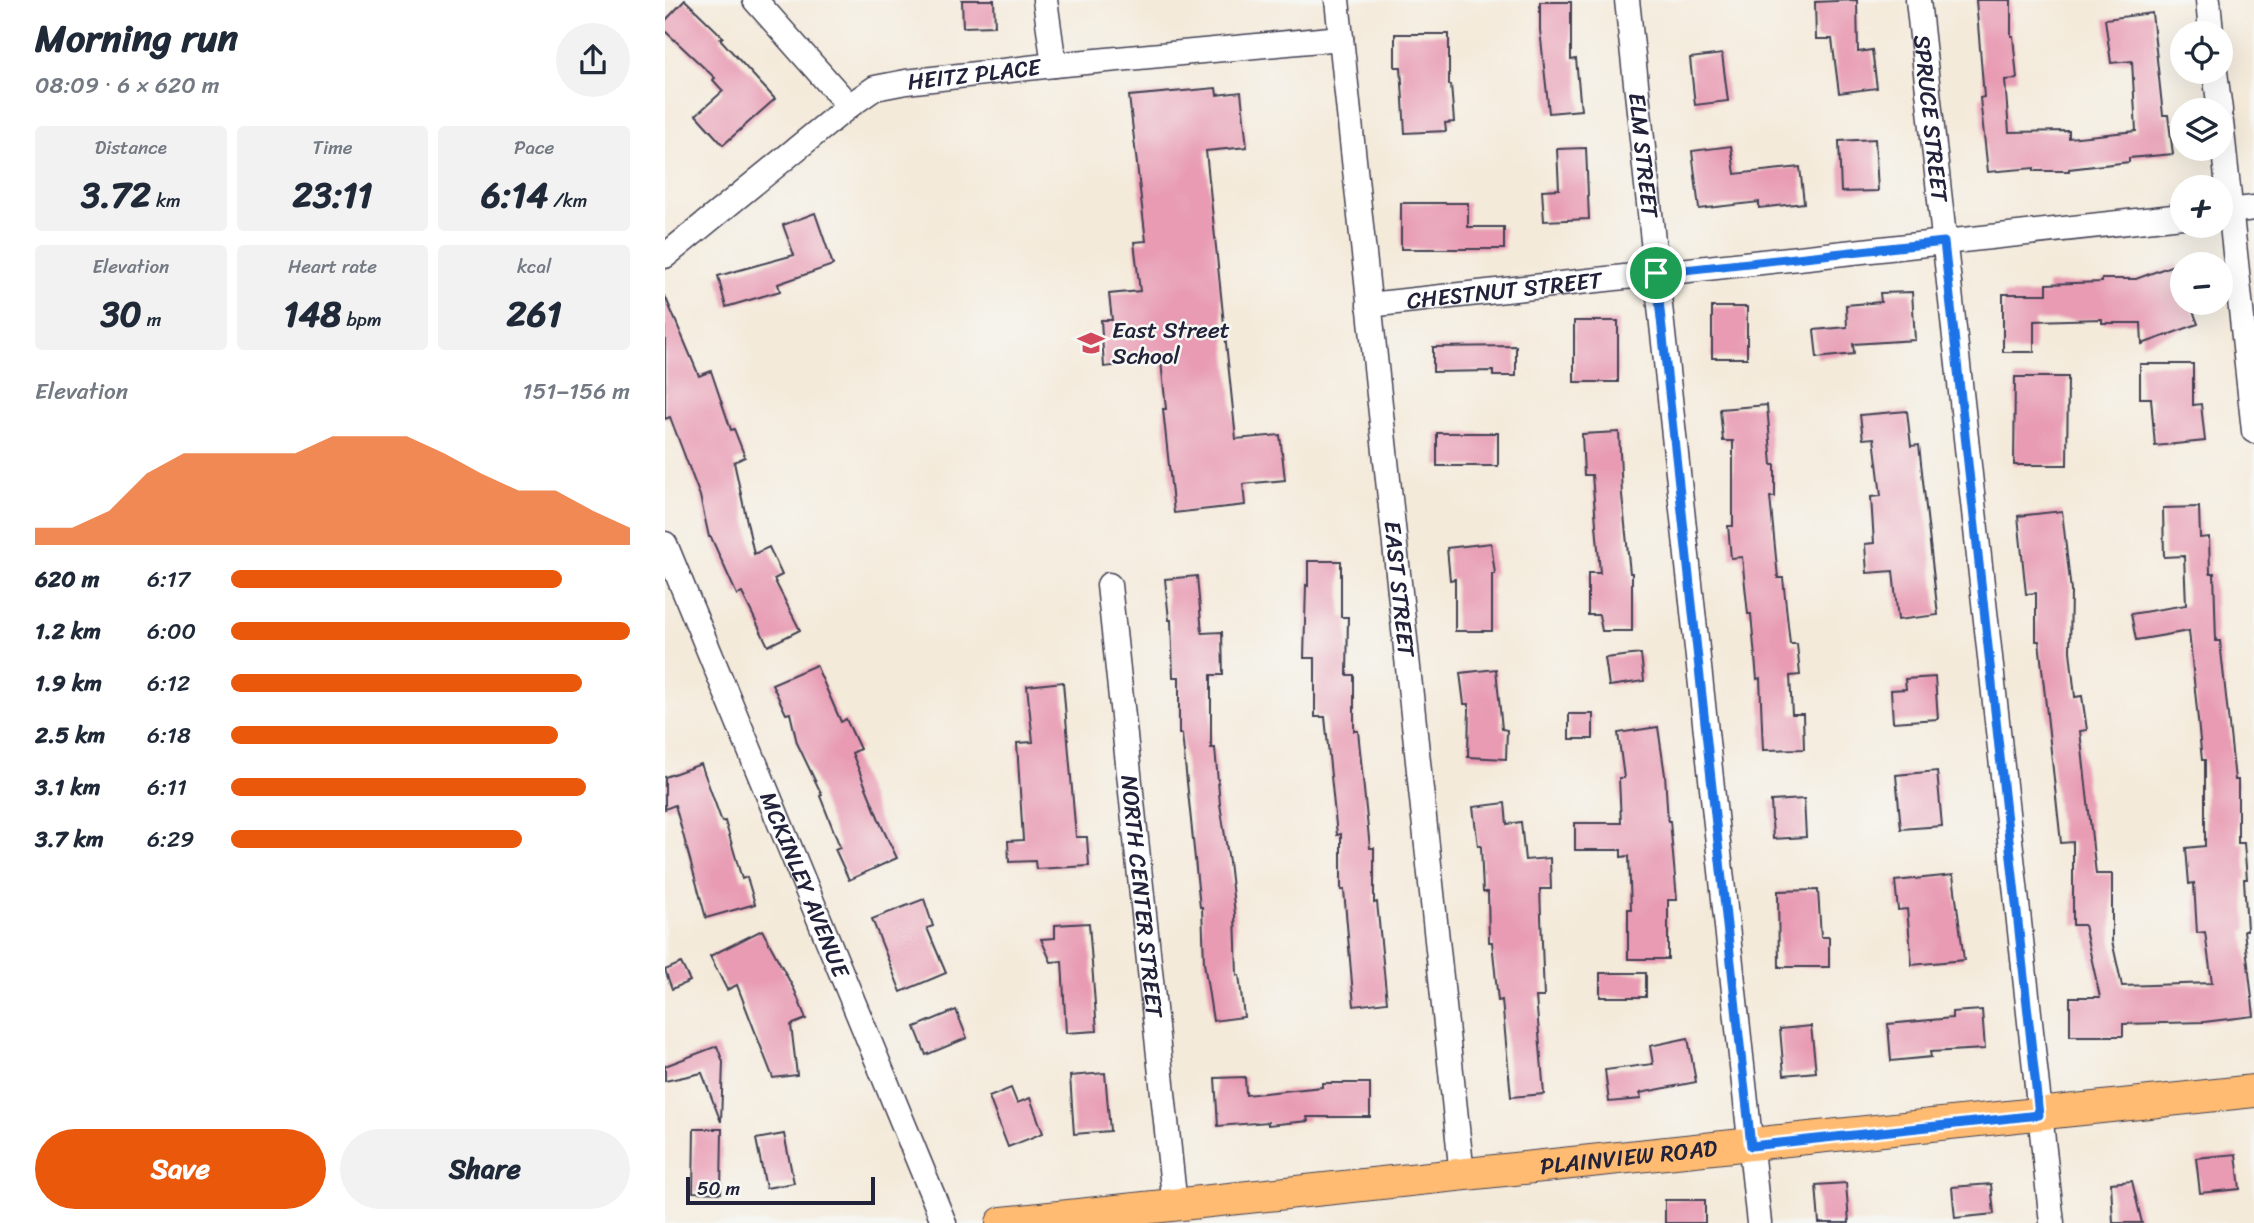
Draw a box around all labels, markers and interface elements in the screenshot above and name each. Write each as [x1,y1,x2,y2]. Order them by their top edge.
text: Morning run [35,5,238,72]
map controls [2170,21,2233,315]
button: locate [2170,21,2233,84]
button: share [556,23,630,97]
street label: SPRUCE STREET [1901,33,1961,206]
street label: HEITZ PLACE [905,46,1044,102]
text: 08:09 · 6 × 620 m [35,65,219,106]
street label: ELM STREET [1617,91,1671,221]
button: layers [2170,98,2233,161]
text: Distance [95,131,167,164]
text: Time [312,131,353,164]
text: Pace [514,131,554,164]
text: 3.72 [81,164,151,226]
text: 23:11 [292,164,373,226]
text: 6:14 [481,164,548,226]
button: + [2170,175,2233,238]
text: km [151,184,181,217]
text: /km [548,184,587,217]
pin [1626,243,1686,303]
text: Elevation [92,250,169,283]
text: Heart rate [288,250,377,283]
text: kcal [517,250,551,283]
button: − [2170,252,2233,315]
icon: arrive [1637,254,1675,292]
street label: CHESTNUT STREET [1405,259,1605,321]
text: 30 [100,283,142,345]
text: 148 [283,283,341,345]
text: 261 [507,283,562,345]
text: m [142,303,161,336]
text: bpm [341,303,381,336]
place label: East Street School [1112,310,1230,377]
school or university icon: East Street School [1076,328,1106,358]
text: Elevation [35,371,128,412]
text: 151–156 m [523,371,630,412]
street label: EAST STREET [1372,519,1427,660]
text: 620 m [35,559,100,600]
text: 6:17 [147,559,190,600]
text: 1.2 km [35,611,101,652]
text: 6:00 [147,611,196,652]
text: 1.9 km [35,663,102,704]
text: 6:12 [147,663,190,704]
text: 2.5 km [35,715,105,756]
text: 6:18 [147,715,191,756]
text: 3.1 km [35,767,100,808]
text: 6:11 [147,767,187,808]
street label: NORTH CENTER STREET [1109,773,1175,1021]
street label: MCKINLEY AVENUE [748,785,862,985]
text: 3.7 km [35,819,104,860]
text: 6:29 [147,819,194,860]
street label: PLAINVIEW ROAD [1538,1127,1719,1187]
button: Save [35,1129,326,1209]
button: Share [340,1129,630,1209]
text: 50 m [697,1172,740,1205]
scale bar [686,1174,875,1206]

